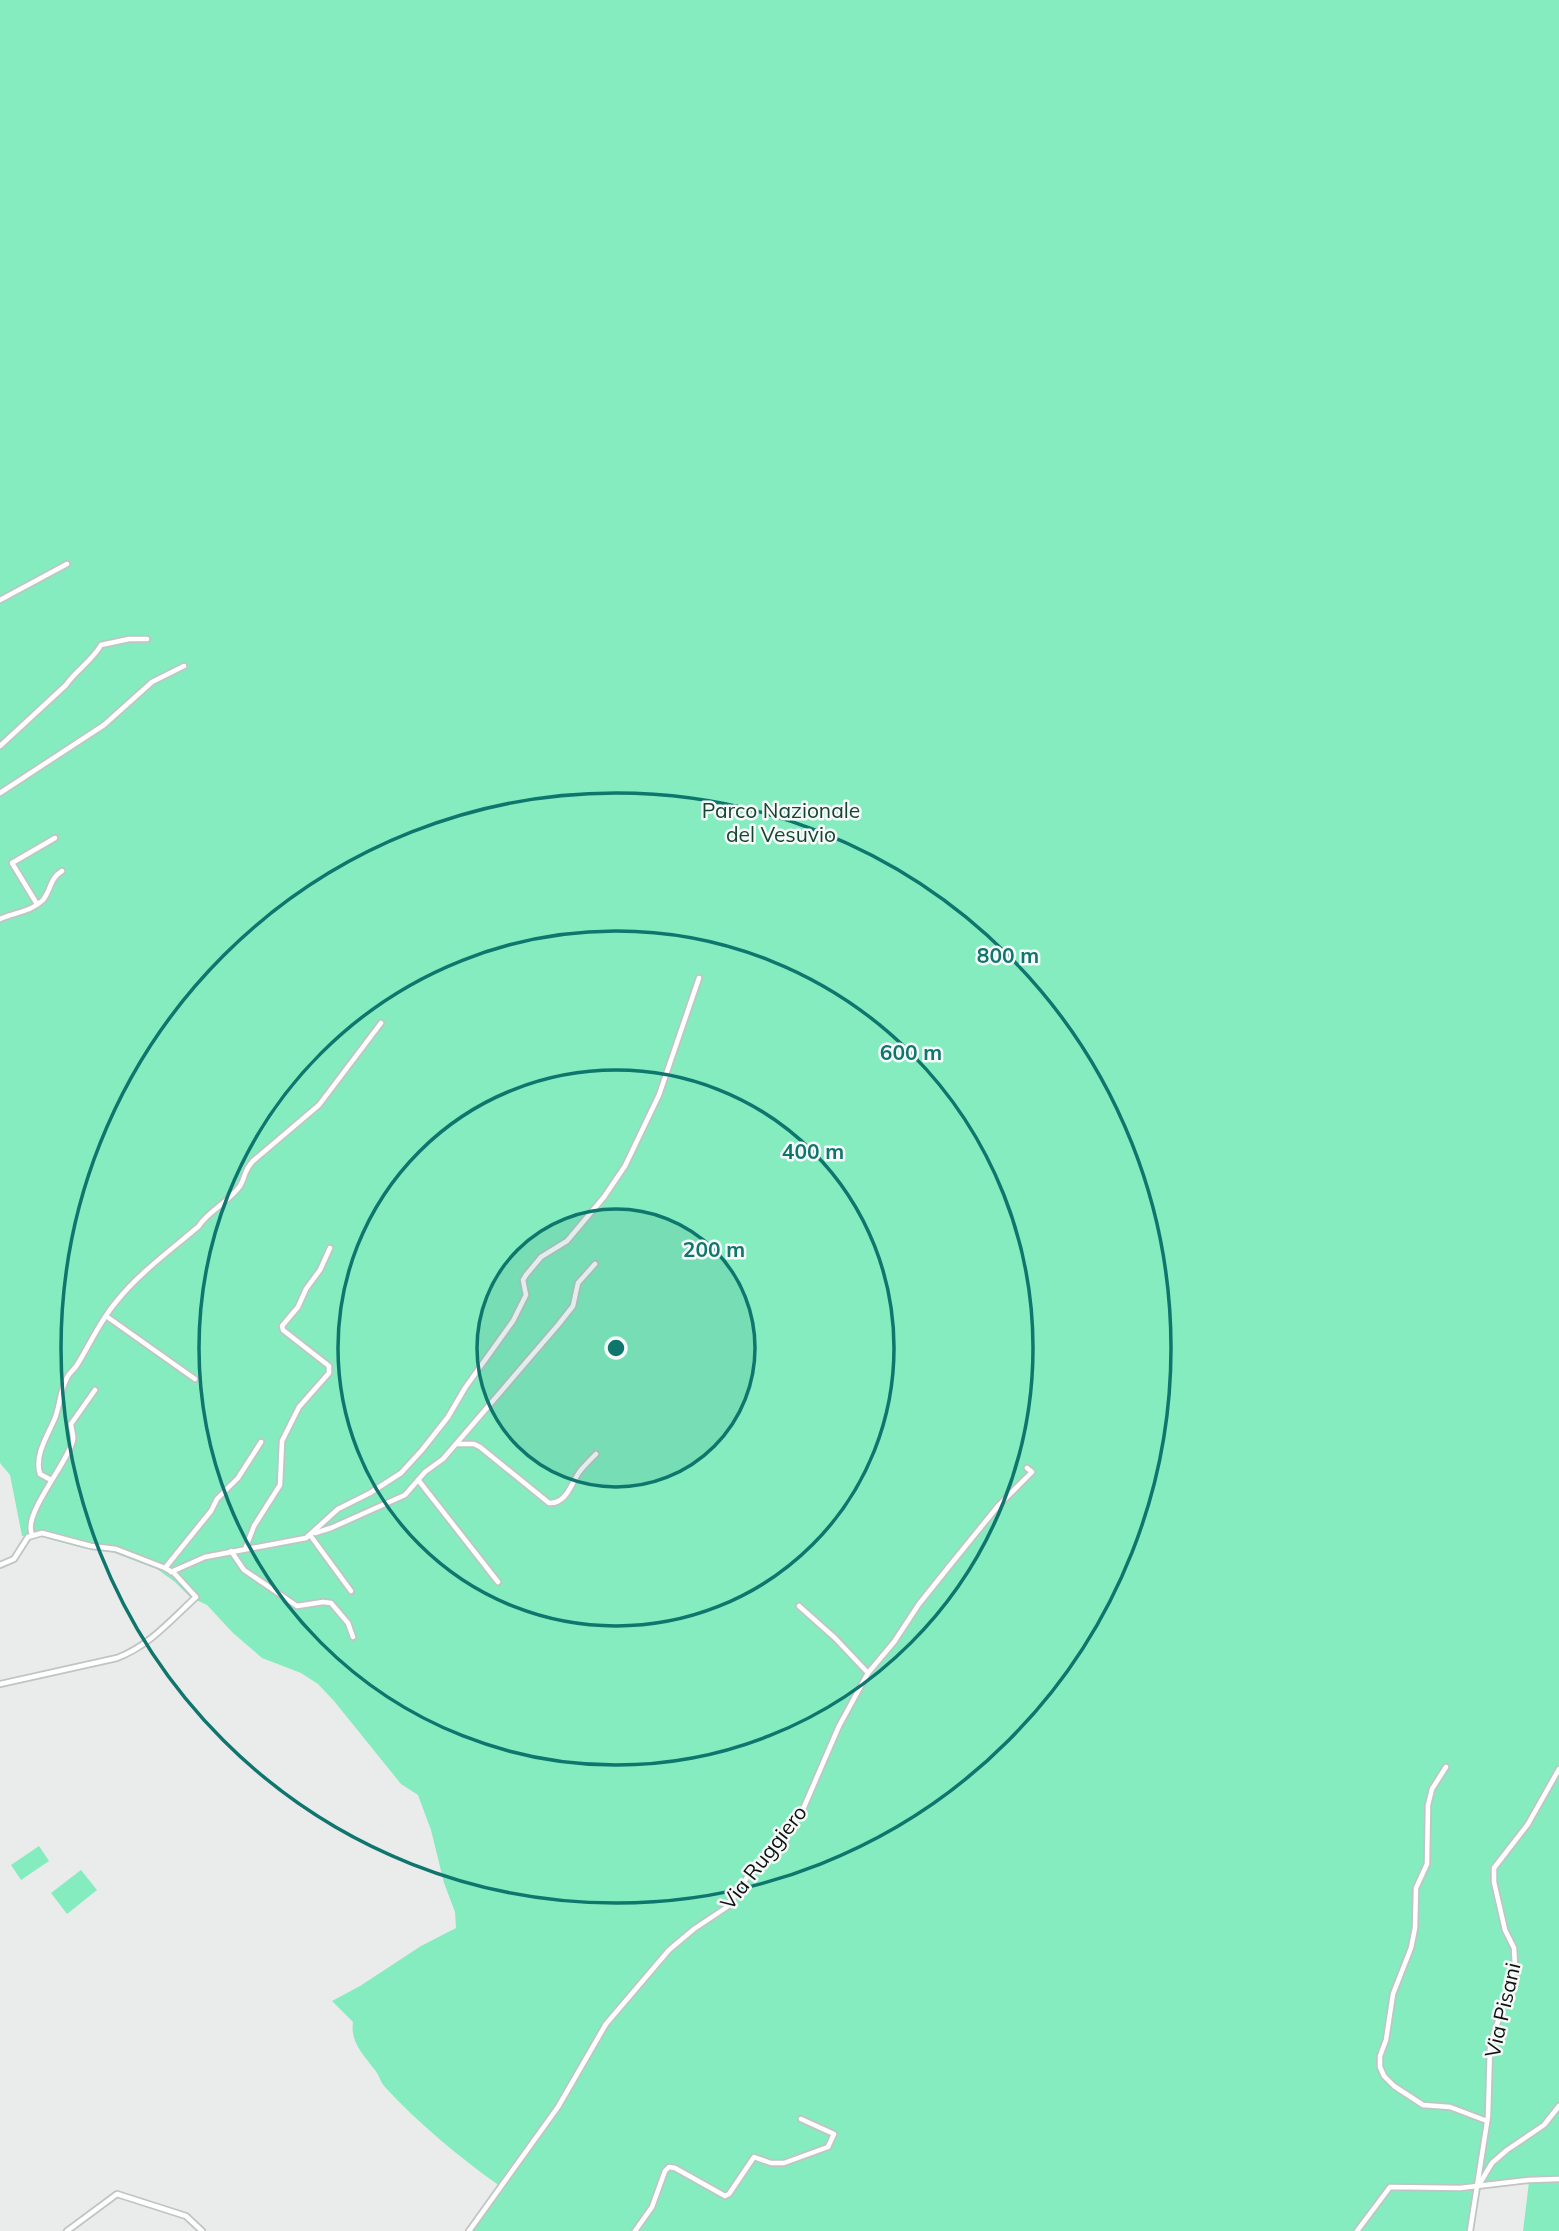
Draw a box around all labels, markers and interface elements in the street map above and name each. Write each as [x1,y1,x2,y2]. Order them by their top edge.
park label: Parco Nazionale del Vesuvio [702,797,860,847]
text: 800 m [977,942,1039,968]
text: 600 m [880,1039,942,1065]
text: 400 m [782,1138,844,1164]
text: 200 m [683,1236,745,1262]
centre of rings [604,1336,628,1360]
street label: Via Ruggiero [714,1799,812,1915]
street label: Via Pisani [1478,1960,1526,2060]

